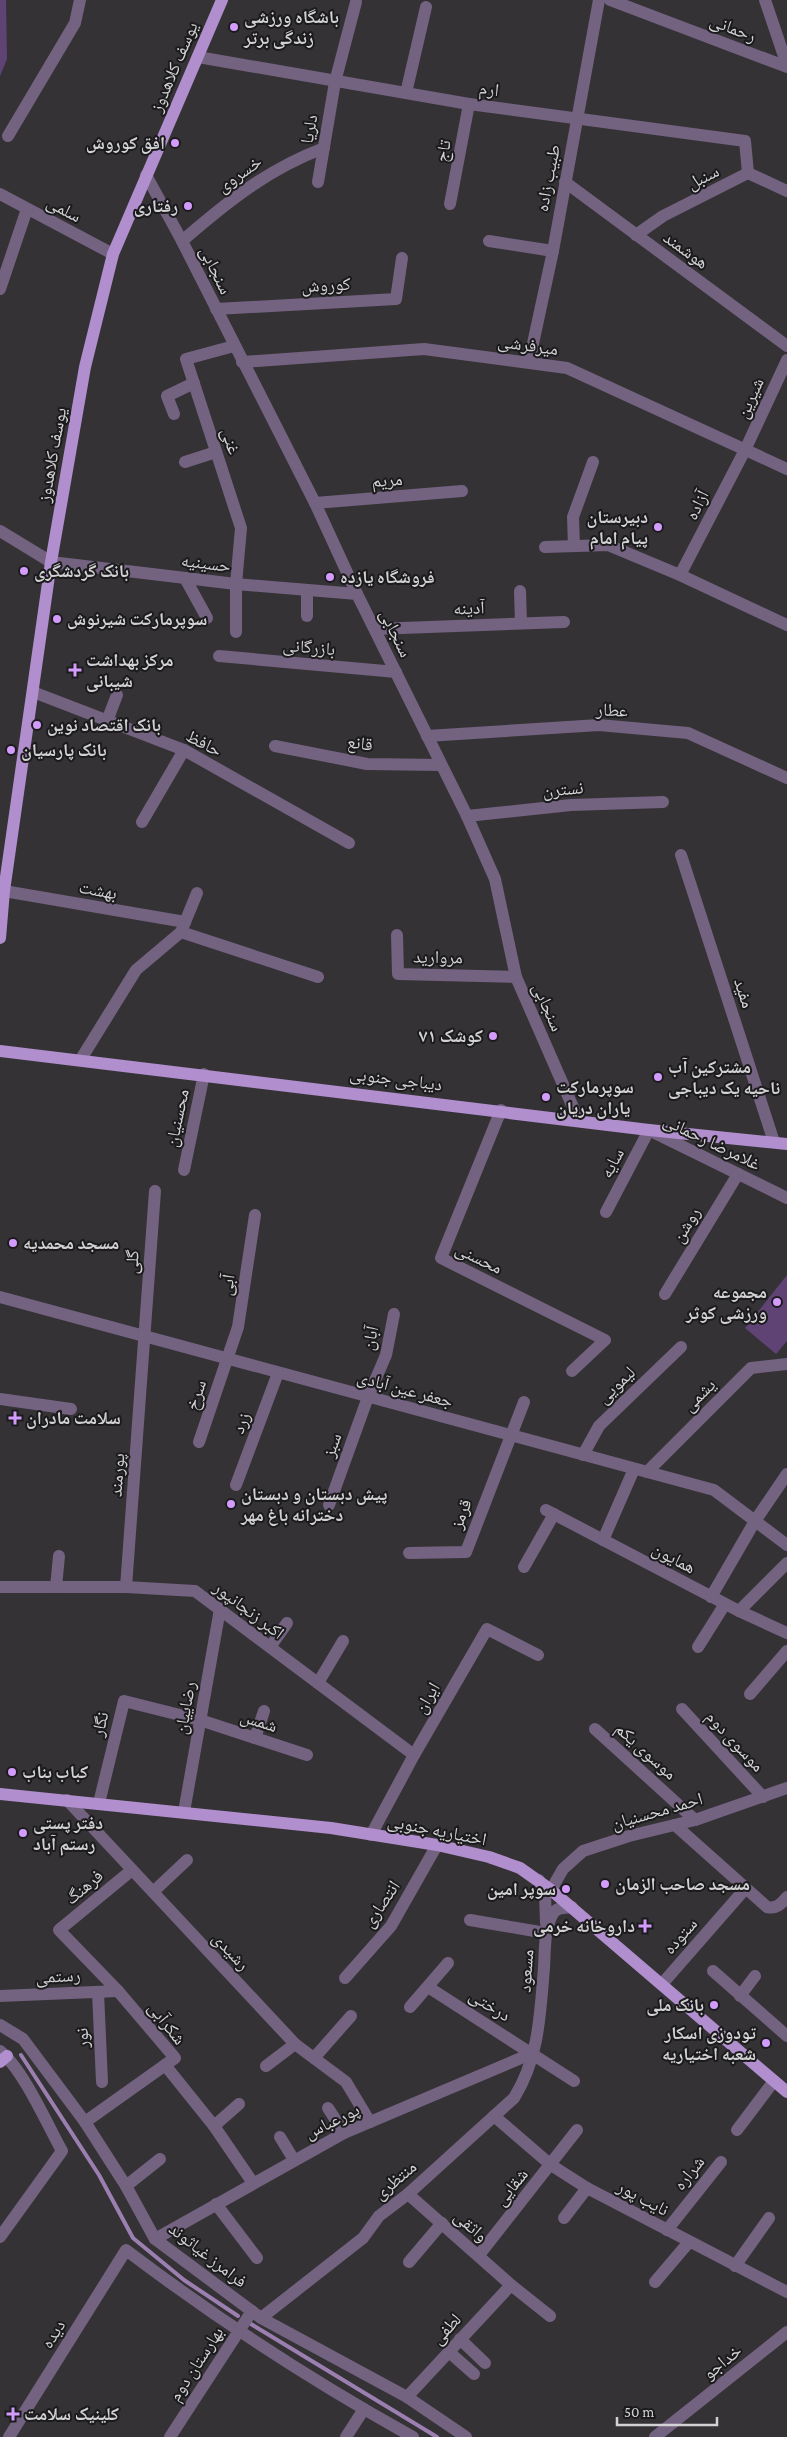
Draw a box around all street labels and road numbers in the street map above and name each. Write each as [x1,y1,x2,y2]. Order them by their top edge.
street label: رحمانی [707,10,759,47]
street label: یوسف کلاهدوز [146,19,202,116]
street label: ارم [478,78,500,102]
street label: دلریا [297,113,322,145]
street label: تاج [431,138,457,164]
street label: طبیب زاده [532,143,565,213]
street label: خسروی [213,151,266,197]
street label: سنبل [684,161,723,194]
street label: سلمی [43,192,85,227]
street label: هوشمند [660,227,712,273]
street label: سنجابی [195,243,236,298]
street label: کوروش [301,274,352,297]
street label: میرفرشی [496,331,560,360]
street label: شیرین [732,375,769,422]
street label: یوسف کلاهدوز [34,406,70,505]
street label: غنی [216,425,245,457]
street label: مریم [371,469,403,493]
street label: آزاده [681,487,713,523]
street label: حسینیه [180,550,232,576]
street label: آدینه [453,597,485,619]
street label: سنجابی [375,606,416,661]
street label: بازرگانی [282,635,336,660]
street label: عطار [595,699,628,721]
street label: حافظ [183,726,225,760]
street label: قانع [346,731,374,757]
street label: نسترن [542,777,585,802]
street label: بهشت [77,877,119,904]
street label: مروارید [413,947,463,968]
street label: مفید [730,976,758,1011]
street label: سنجابی [528,980,568,1035]
street label: دیباجی جنوبی [348,1063,443,1096]
street label: محسنیان [161,1087,194,1149]
street label: غلامرضا رحمانی [660,1110,764,1175]
street label: سایه [596,1145,628,1181]
street label: روشن [668,1204,705,1247]
street label: محسنی [452,1238,506,1279]
street label: گلی [121,1249,144,1275]
street label: آبی [215,1272,240,1297]
street label: آبان [358,1323,384,1352]
street label: لیمویی [593,1362,640,1408]
street label: جعفر عین آبادی [355,1367,455,1412]
street label: یشمی [679,1375,720,1416]
street label: سرخ [182,1377,212,1413]
street label: زرد [228,1409,254,1437]
street label: سبز [318,1430,346,1461]
street label: پورمند [106,1453,130,1497]
street label: قرمز [446,1496,476,1533]
street label: همایون [648,1538,699,1579]
street label: اکبر زنجانپور [208,1576,288,1644]
street label: ایران [410,1679,445,1718]
street label: رضاییان [171,1680,200,1736]
street label: شمس [238,1706,280,1737]
street label: موسوی دوم [700,1706,768,1777]
street label: نگار [87,1710,113,1739]
street label: موسوی یکم [610,1718,681,1785]
street label: احمد محسنیان [609,1788,705,1835]
street label: اختیاریه جنوبی [386,1811,488,1850]
street label: فرهنگ [61,1865,107,1909]
street label: انتصاری [358,1877,405,1932]
street label: ستوده [659,1914,701,1958]
street label: رشیدی [208,1928,254,1975]
street label: مسعود [515,1949,537,1993]
street label: رستمی [35,1965,81,1988]
street label: درختی [465,1985,514,2026]
street label: شکرآبی [143,1998,190,2049]
street label: نور [71,2027,93,2050]
street label: پورعباس [301,2099,363,2144]
street label: شراره [669,2152,709,2194]
street label: منتظری [370,2156,421,2204]
street label: شقایی [490,2164,533,2210]
street label: نایب پور [612,2176,672,2221]
street label: واثقی [449,2206,492,2247]
street label: فرامرز غیاثوند [165,2218,251,2292]
street label: لطفی [427,2310,466,2349]
street label: دیده [37,2316,70,2352]
street label: بهارستان دوم [165,2323,229,2406]
street label: خداجو [699,2340,746,2384]

